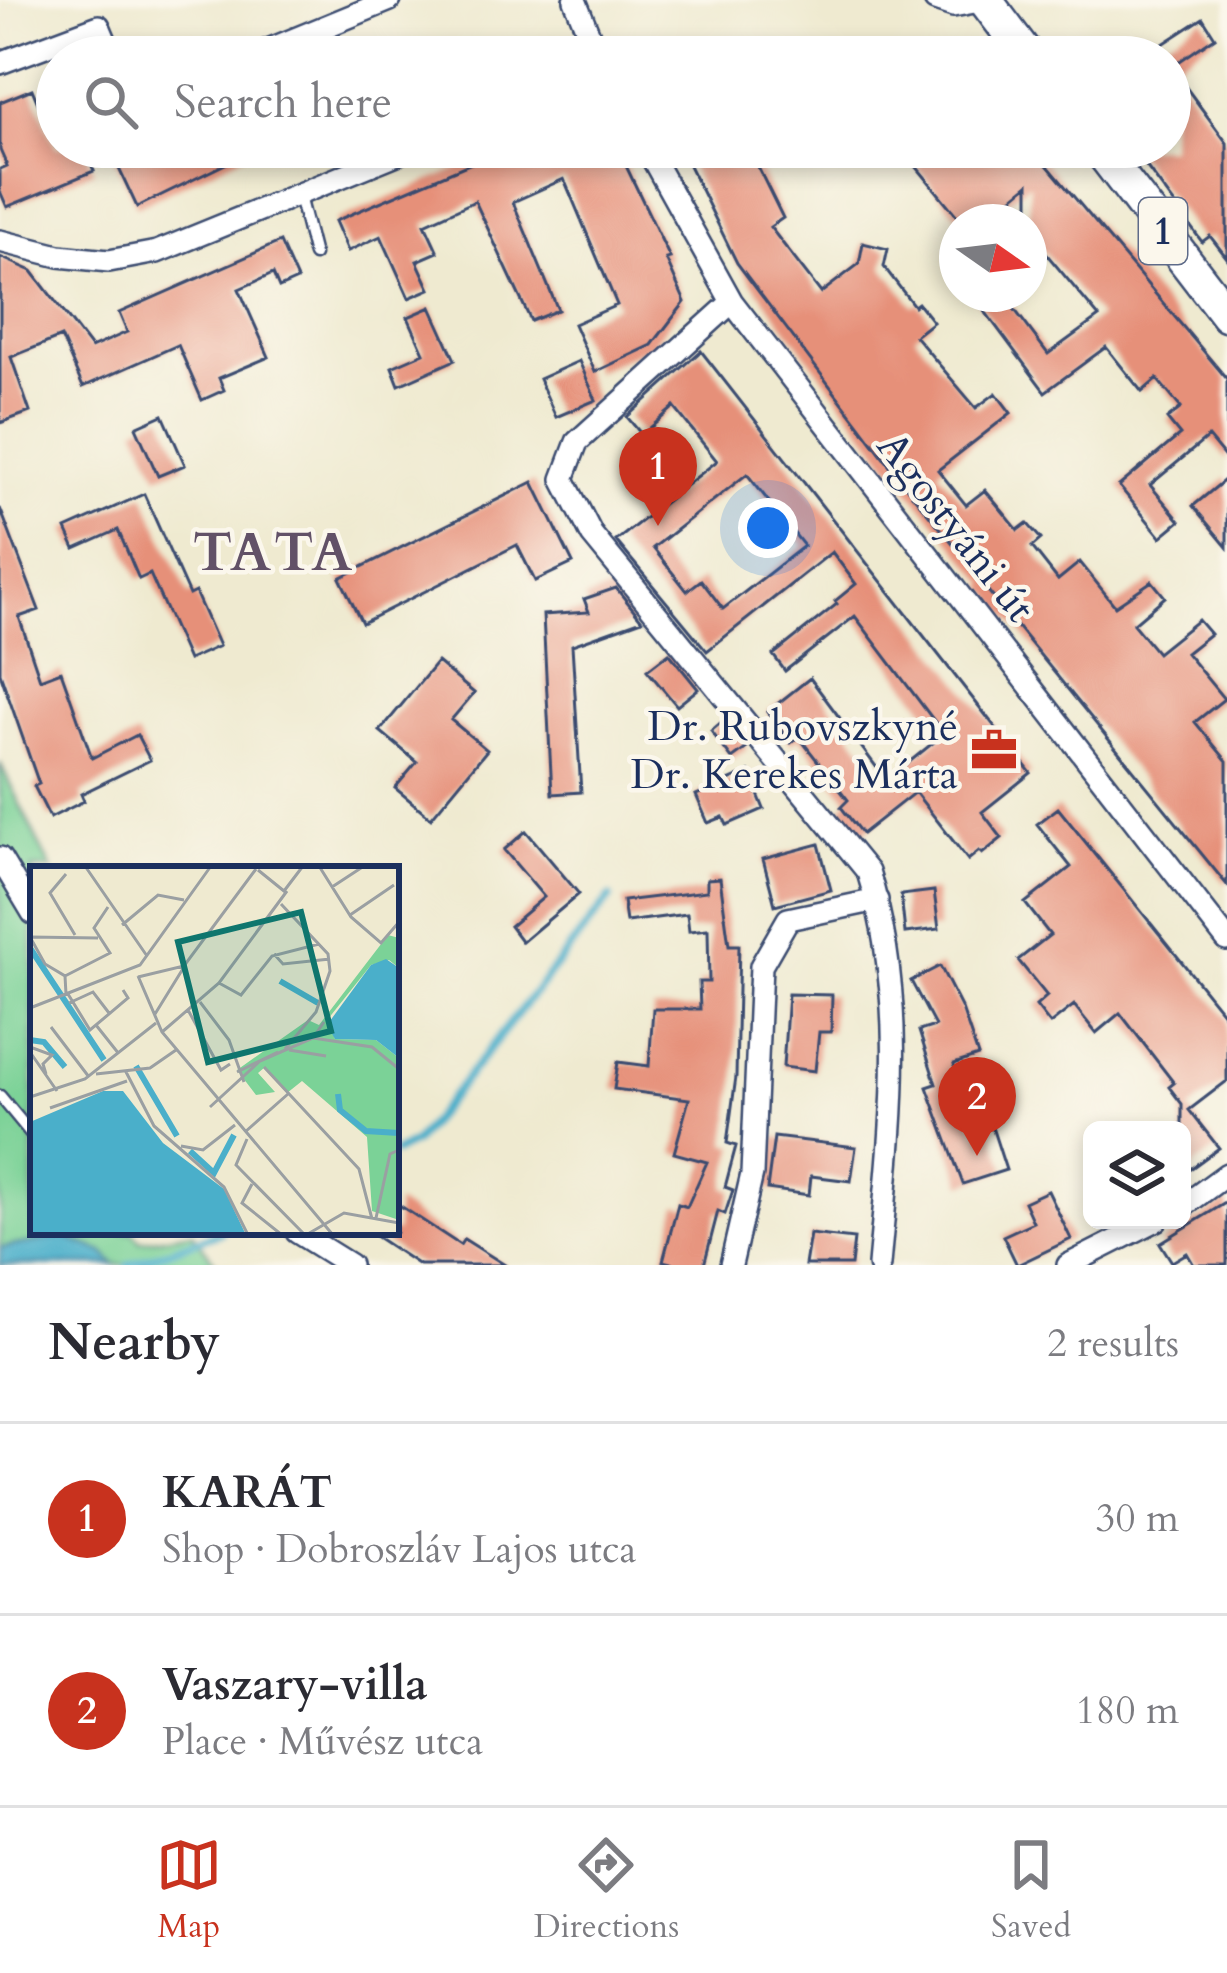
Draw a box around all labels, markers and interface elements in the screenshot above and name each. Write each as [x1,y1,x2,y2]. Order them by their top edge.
search box [36,36,1191,168]
icon: search [78,69,144,135]
text: Search here [174,72,392,133]
road number: 1 [1139,198,1187,264]
north arrow [939,204,1047,312]
street label: Agostyáni út [864,420,1048,634]
pin: 1 [619,427,697,526]
your location [738,498,798,558]
district label: TATA [193,517,355,590]
place label: Dr. Rubovszkyné Dr. Kerekes Márta [631,698,958,803]
office icon: Dr. Rubovszkyné Dr. Kerekes Márta [969,725,1019,775]
inset map [30,866,399,1235]
pin: 2 [938,1057,1016,1156]
map controls [1083,1121,1191,1229]
button: layers [1083,1121,1191,1229]
text: Nearby [48,1308,220,1378]
text: 2 results [1047,1317,1179,1370]
text: KARÁT [162,1462,332,1523]
text: 1 [77,1492,97,1545]
text: 30 m [1096,1492,1179,1545]
text: Shop · Dobroszláv Lajos utca [162,1523,636,1576]
text: Vaszary-villa [162,1654,428,1715]
text: 2 [77,1684,97,1737]
text: 180 m [1076,1684,1179,1737]
text: Place · Művész utca [162,1715,483,1768]
tab: Map [156,1832,222,1949]
tab: Directions [534,1832,679,1949]
tab: Saved [991,1832,1071,1949]

